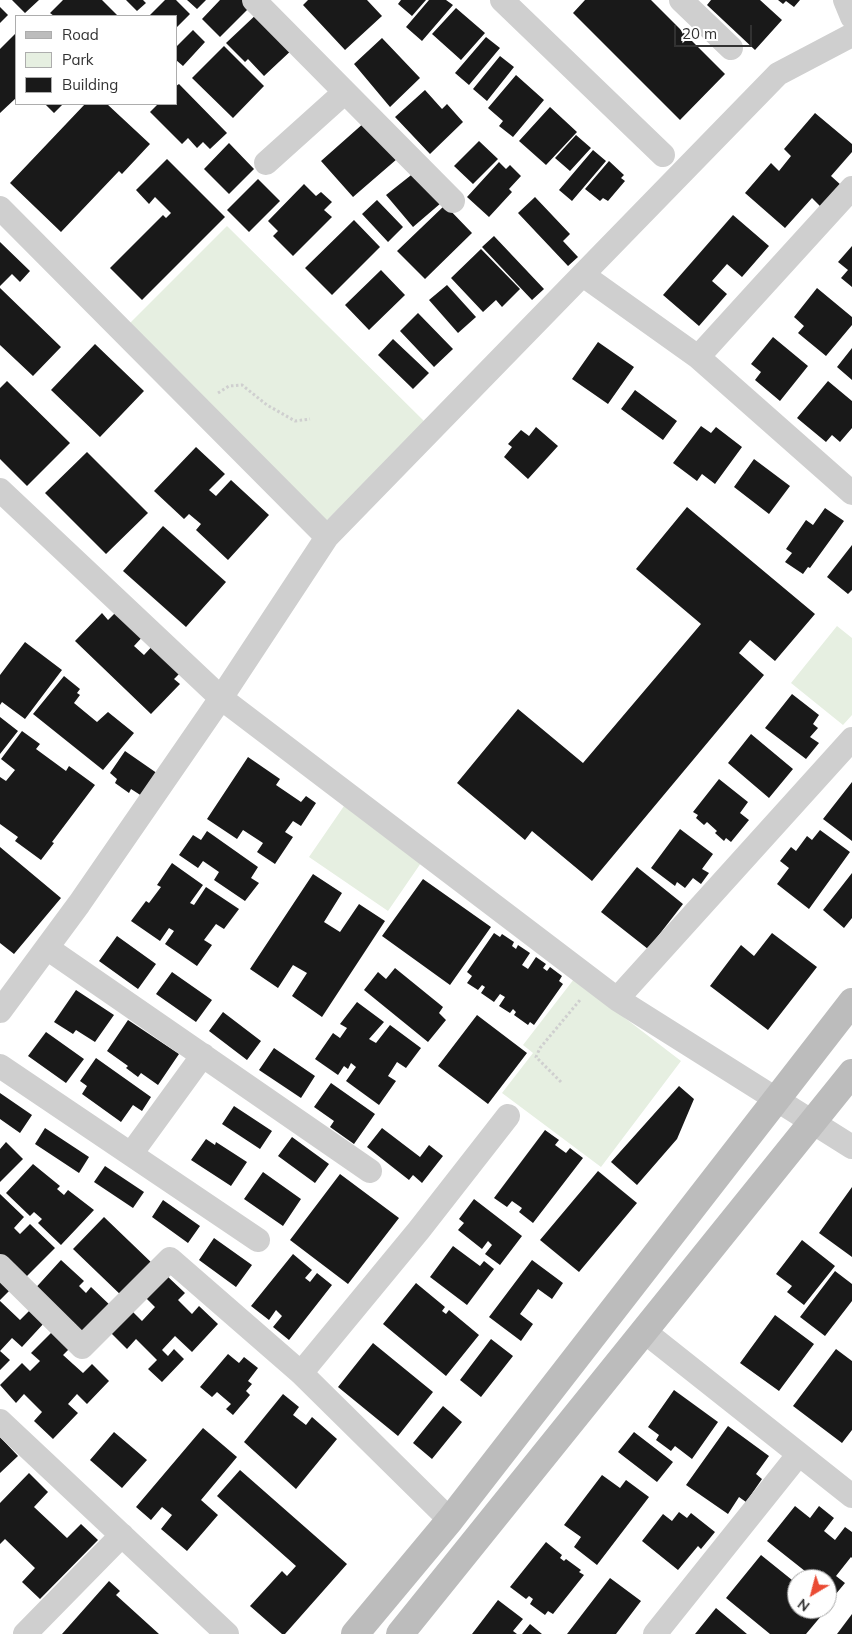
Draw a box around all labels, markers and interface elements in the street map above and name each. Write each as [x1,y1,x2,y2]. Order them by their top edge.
legend [15,15,178,105]
scale bar [677,15,754,47]
text: 20 m [682,24,717,43]
text: Road [62,25,99,44]
text: Park [62,50,94,69]
text: Building [62,75,118,94]
north arrow [787,1569,837,1619]
text: N [794,1595,813,1616]

